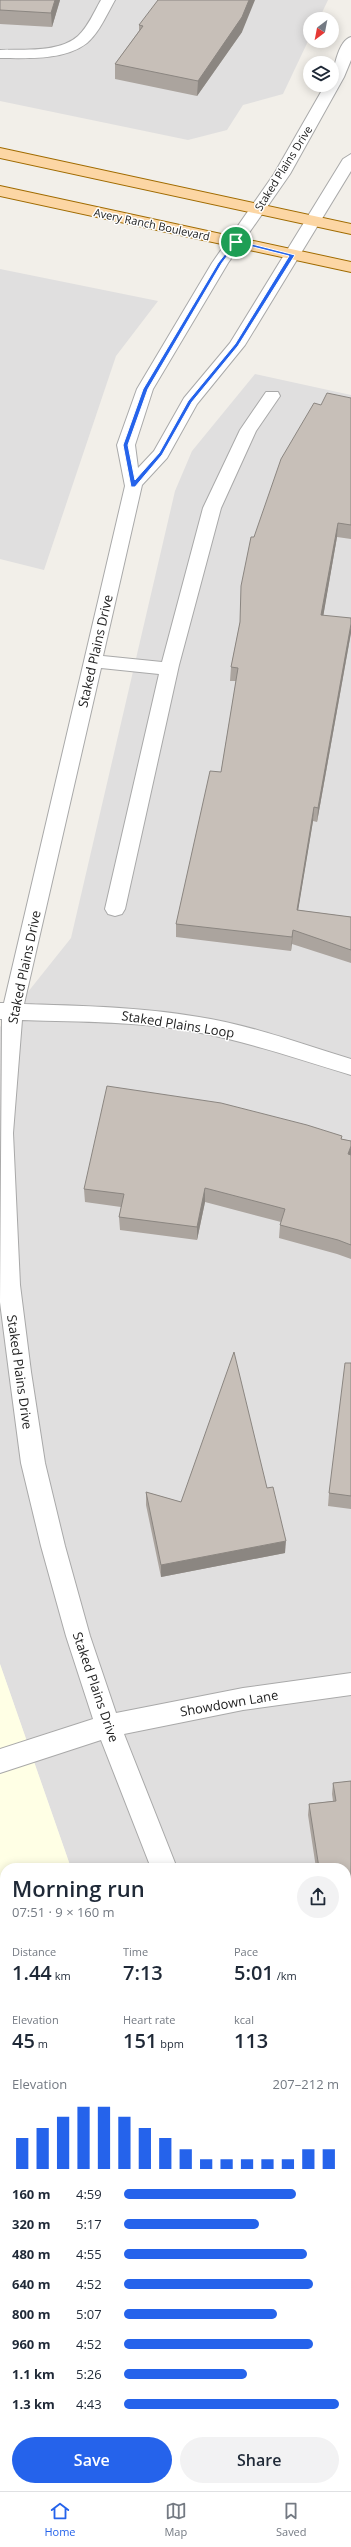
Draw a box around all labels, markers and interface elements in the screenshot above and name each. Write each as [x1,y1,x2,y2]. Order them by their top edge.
north arrow [303,12,339,48]
map controls [303,12,339,92]
button: layers [303,56,339,92]
street label: Staked Plains Drive [251,123,315,213]
street label: Avery Ranch Boulevard [93,204,211,244]
pin [219,225,253,259]
icon: arrive [225,231,247,253]
street label: Staked Plains Drive [73,593,117,709]
street label: Staked Plains Drive [3,909,45,1025]
street label: Staked Plains Loop [120,1006,236,1042]
street label: Staked Plains Drive [3,1314,37,1430]
street label: Staked Plains Drive [69,1630,123,1744]
street label: Showdown Lane [178,1685,280,1721]
text: Morning run [12,1873,145,1903]
button: share [297,1876,339,1918]
text: 07:51 · 9 × 160 m [12,1903,115,1921]
text: Distance [12,1944,56,1959]
text: Time [123,1944,148,1959]
text: Pace [234,1944,258,1959]
text: 1.44 [12,1959,52,1986]
text: 7:13 [123,1959,163,1986]
text: 5:01 [234,1959,274,1986]
text: km [52,1968,71,1983]
text: /km [274,1968,297,1983]
text: Elevation [12,2012,59,2027]
text: Heart rate [123,2012,175,2027]
text: kcal [234,2012,254,2027]
text: 45 [12,2027,35,2054]
text: 151 [123,2027,157,2054]
text: 113 [234,2027,268,2054]
text: m [35,2036,48,2051]
text: bpm [157,2036,184,2051]
text: Elevation [12,2075,67,2093]
text: 207–212 m [272,2075,339,2093]
text: 160 m [12,2185,50,2203]
text: 4:59 [76,2185,102,2203]
text: 320 m [12,2215,50,2233]
text: 5:17 [76,2215,102,2233]
text: 480 m [12,2245,50,2263]
text: 4:55 [76,2245,102,2263]
text: 640 m [12,2275,50,2293]
text: 4:52 [76,2275,102,2293]
text: 800 m [12,2305,50,2323]
text: 5:07 [76,2305,102,2323]
text: 960 m [12,2335,50,2353]
text: 4:52 [76,2335,102,2353]
text: 1.1 km [12,2365,55,2383]
text: 5:26 [76,2365,102,2383]
text: 1.3 km [12,2395,55,2413]
text: 4:43 [76,2395,102,2413]
button: Save [12,2437,172,2483]
button: Share [180,2437,339,2483]
tab: Home [44,2500,76,2539]
tab: Map [164,2500,187,2539]
tab: Saved [276,2500,307,2539]

